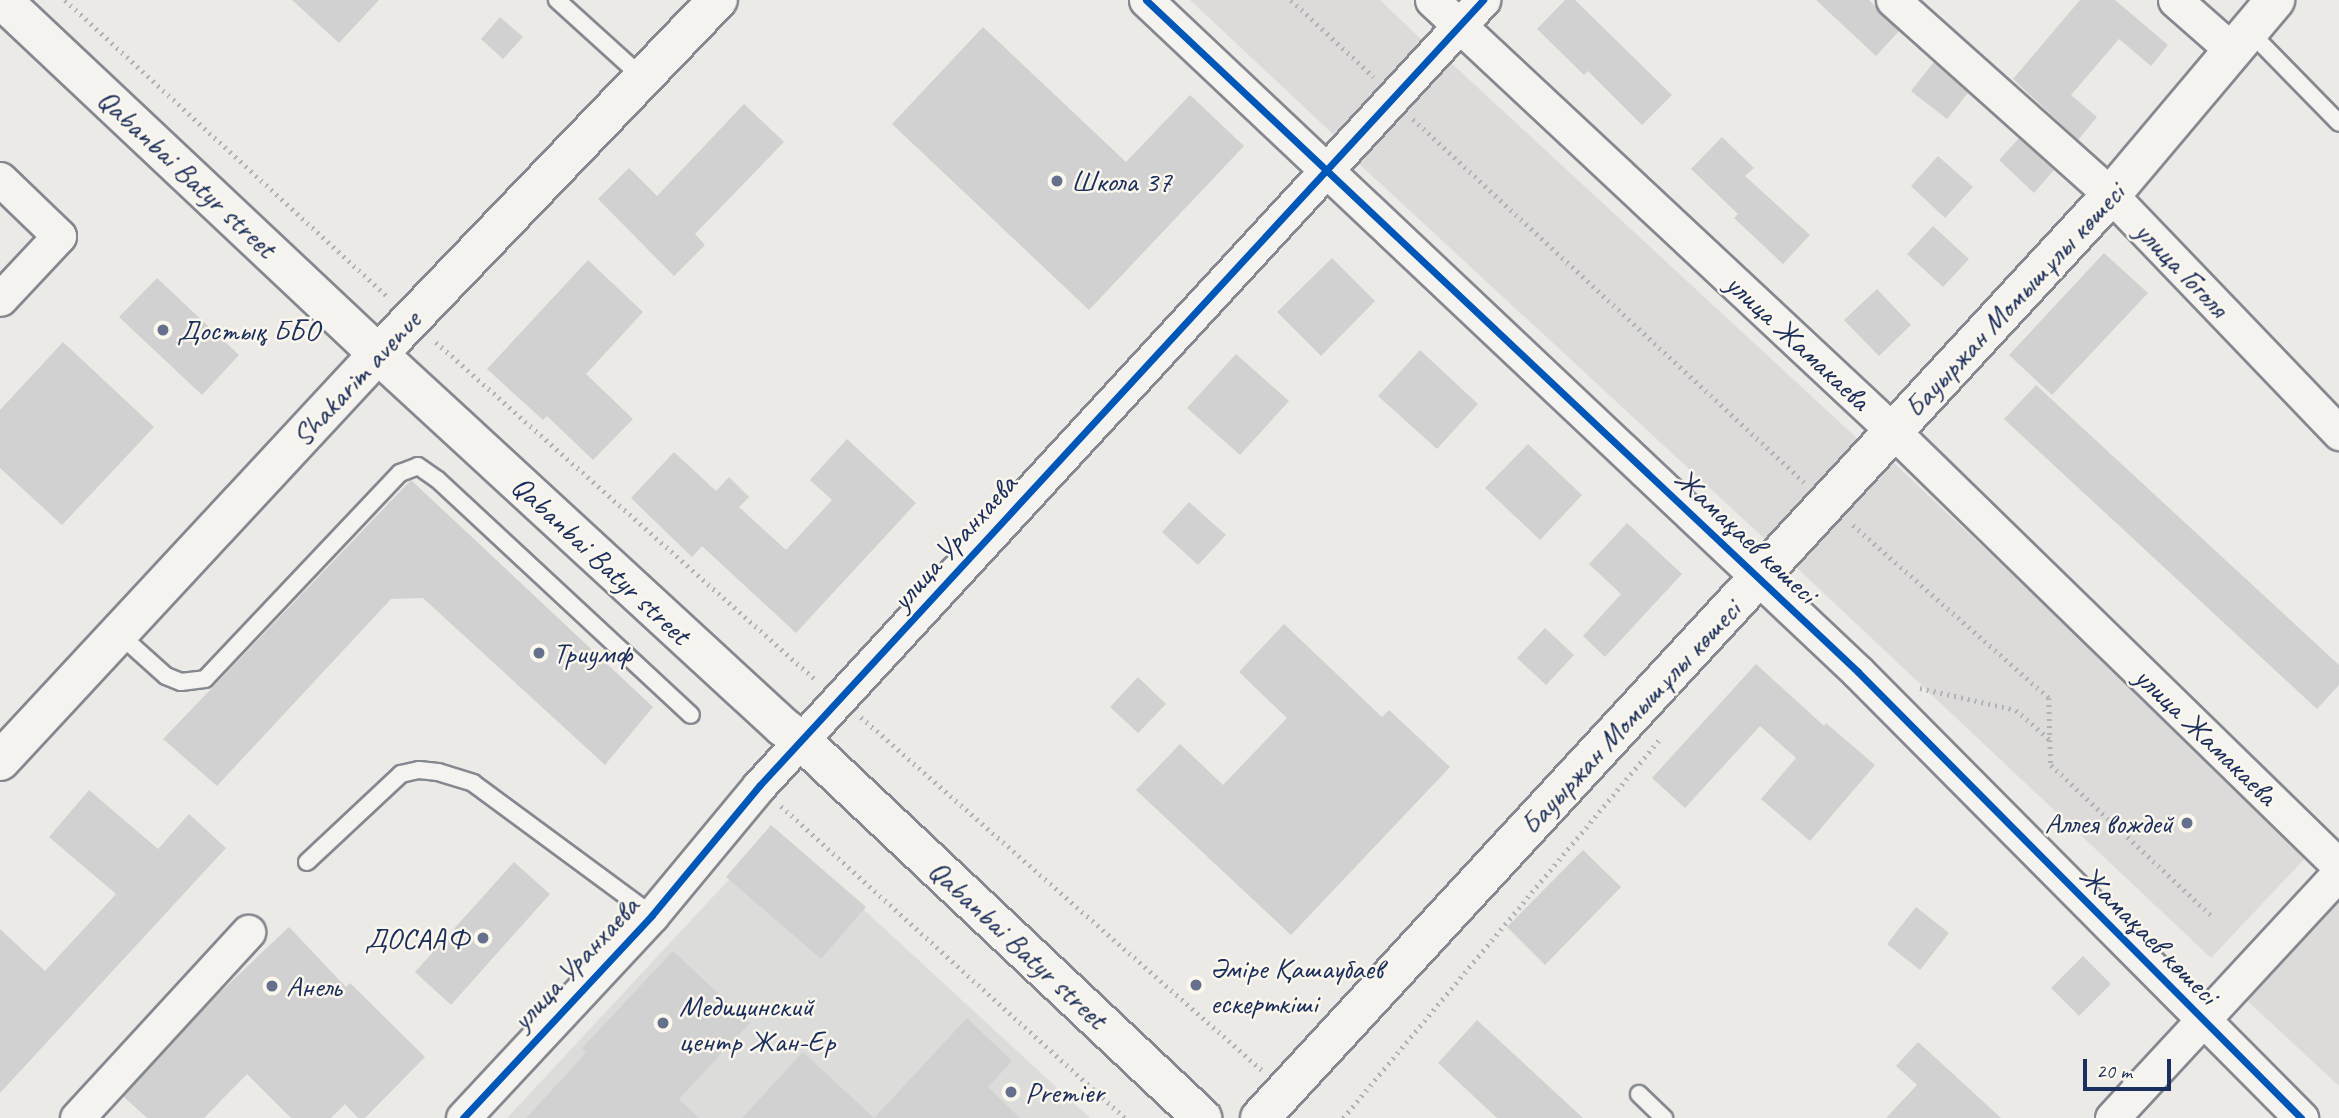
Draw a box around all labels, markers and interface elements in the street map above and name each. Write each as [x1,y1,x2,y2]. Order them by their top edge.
street label: Qabanbai Batyr street [90,81,284,265]
place label: Школа 37 [1071,163,1171,199]
marker: Школа 37 [1049,173,1065,189]
street label: Бауыржан Момышұлы көшесі [1896,175,2132,425]
street label: улица Гоголя [2128,214,2236,324]
street label: улица Жамакаева [1718,266,1878,418]
street label: Shakarim avenue [284,303,428,453]
place label: Достық ББО [177,312,319,348]
marker: Достық ББО [155,322,171,338]
street label: Жамақаев көшесі [1667,461,1825,611]
street label: улица Уранхаева [884,467,1024,617]
street label: Qabanbai Batyr street [504,468,698,652]
street label: Бауыржан Момышұлы көшесі [1512,592,1748,842]
place label: Триумф [553,635,632,671]
marker: Триумф [531,645,547,661]
street label: улица Жамакаева [2127,659,2285,813]
place label: Аллея вождей [2046,805,2173,841]
marker: Аллея вождей [2179,815,2195,831]
street label: Qabanbai Batyr street [921,852,1115,1036]
street label: Жамақаев көшесі [2072,858,2226,1012]
street label: улица Уранхаева [504,889,646,1037]
place label: ДОСААФ [365,920,469,956]
marker: ДОСААФ [475,930,491,946]
place label: Әміре Қашаубаев ескерткіші [1210,950,1383,1020]
place label: Анель [286,968,341,1004]
marker: Әміре Қашаубаев ескерткіші [1188,977,1204,993]
marker: Анель [264,978,280,994]
place label: Медицинский центр Жан-Ер [679,988,836,1058]
marker: Медицинский центр Жан-Ер [653,1013,673,1033]
scale bar [2087,1044,2174,1088]
text: 20 m [2096,1058,2132,1084]
place label: Premier [1025,1074,1104,1110]
marker: Premier [1003,1084,1019,1100]

